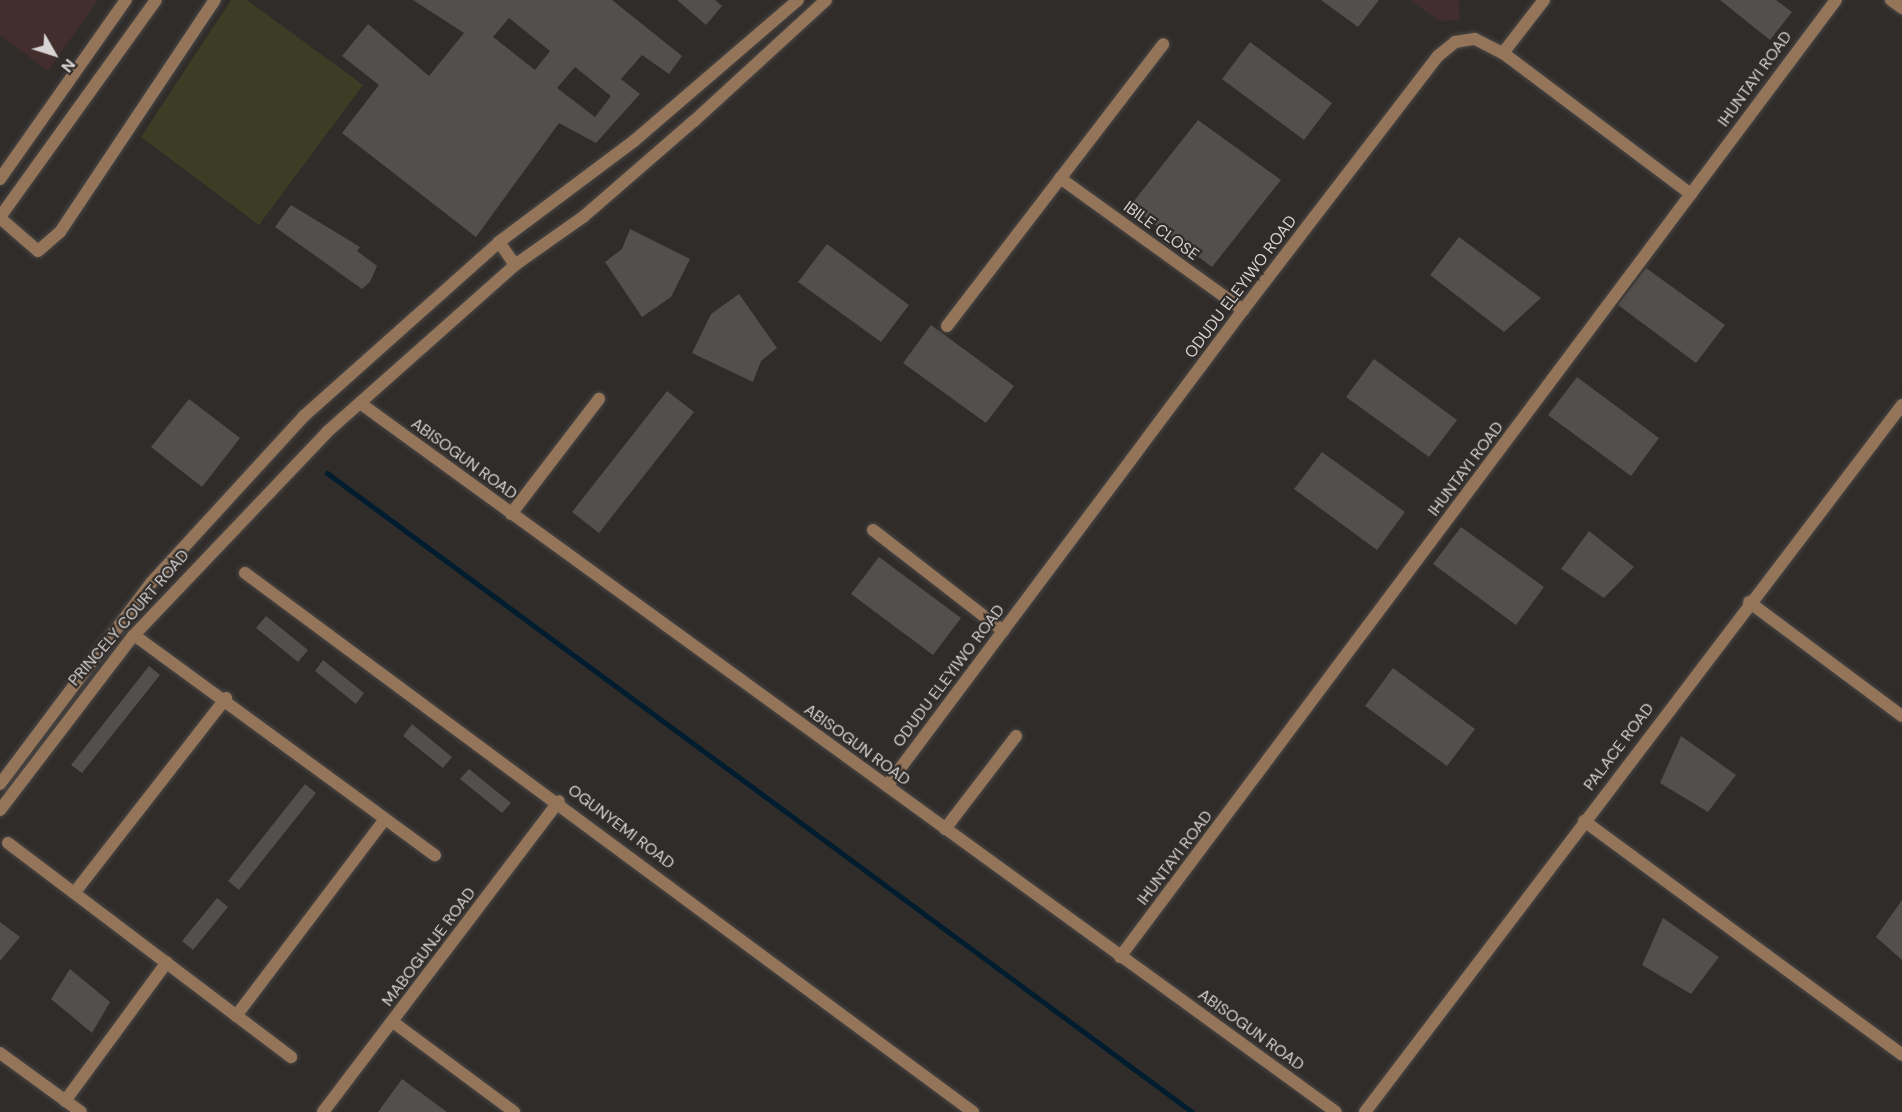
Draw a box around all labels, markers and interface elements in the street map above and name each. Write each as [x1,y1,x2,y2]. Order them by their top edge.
north arrow [24,24,84,84]
street label: IHUNTAYI ROAD [1714,28,1796,130]
text: N [57,54,80,77]
street label: IBILE CLOSE [1120,197,1202,265]
street label: ODUDU ELEYIWO ROAD [1181,212,1301,362]
street label: ABISOGUN ROAD [407,414,521,504]
street label: IHUNTAYI ROAD [1424,418,1508,520]
street label: PRINCELY COURT ROAD [65,546,193,690]
street label: ODUDU ELEYIWO ROAD [889,601,1009,751]
street label: ABISOGUN ROAD [800,700,914,790]
street label: PALACE ROAD [1580,700,1658,794]
street label: OGUNYEMI ROAD [564,781,678,873]
street label: IHUNTAYI ROAD [1133,807,1217,909]
street label: MABOGUNJE ROAD [378,884,480,1010]
street label: ABISOGUN ROAD [1194,985,1308,1075]

